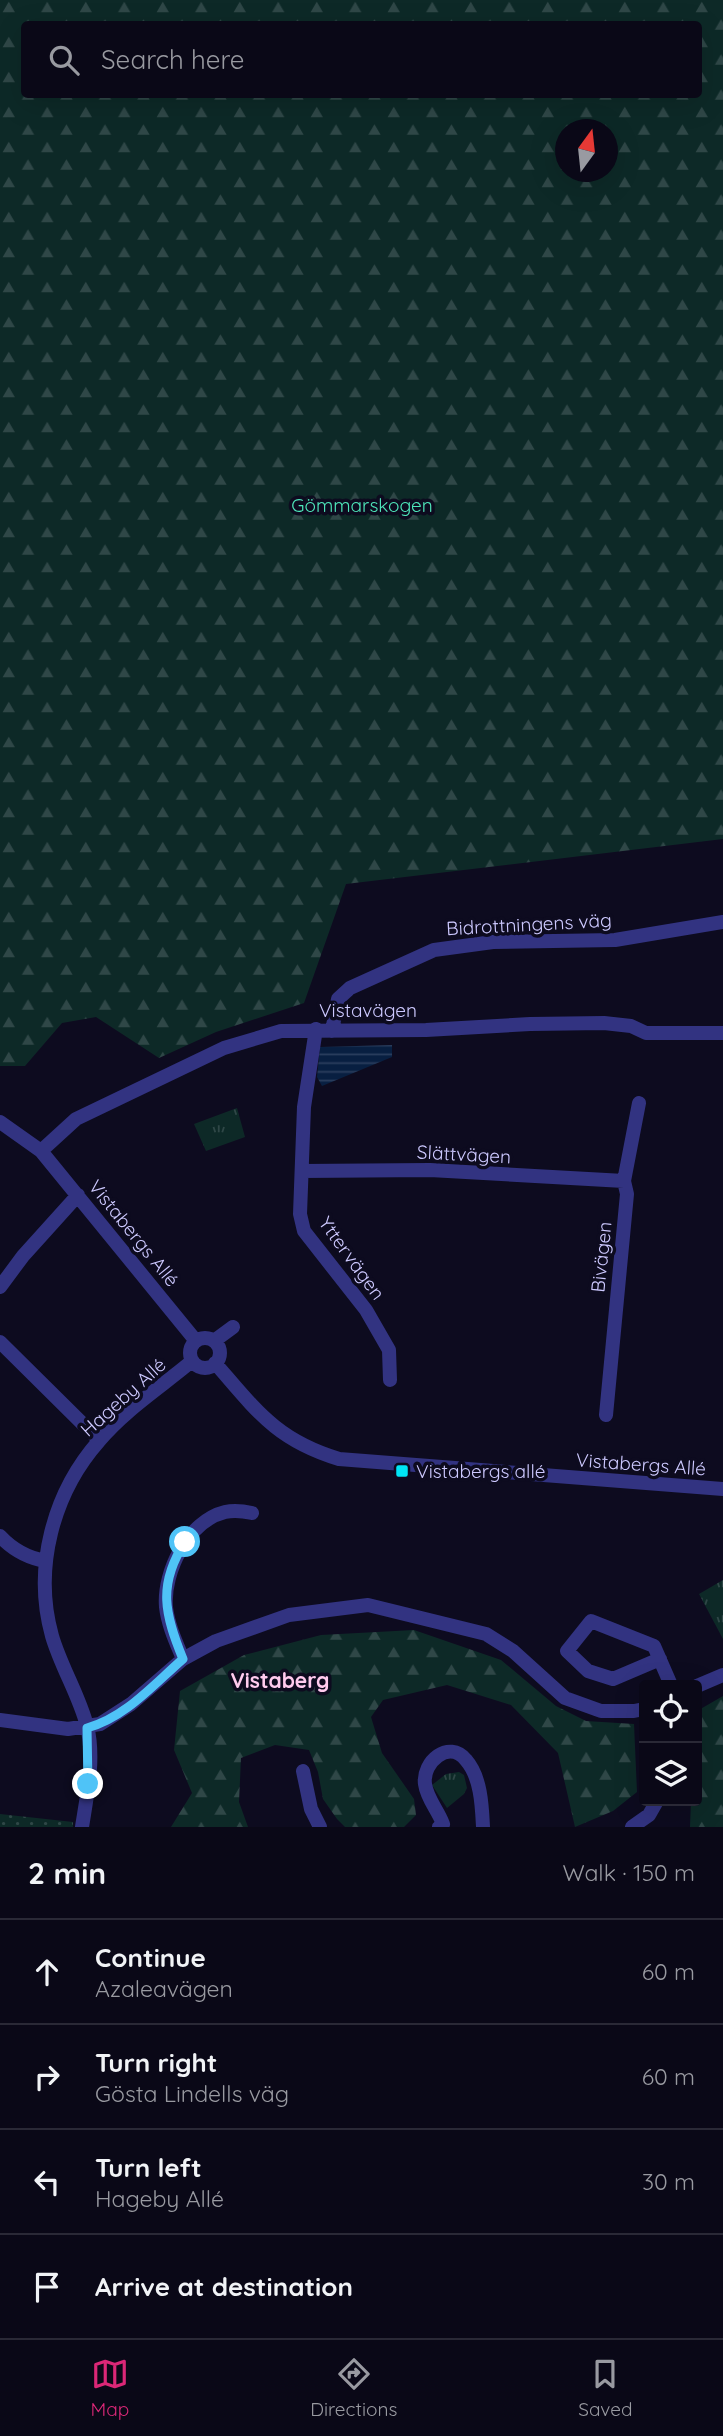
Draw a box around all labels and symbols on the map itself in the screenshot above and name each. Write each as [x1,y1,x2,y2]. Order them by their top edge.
north arrow [555,119,618,182]
park label: Gömmarskogen [291,493,433,517]
street label: Bidrottningens väg [446,908,612,940]
street label: Vistavägen [319,998,417,1022]
street label: Slättvägen [416,1140,512,1168]
street label: Vistabergs Allé [84,1175,184,1291]
street label: Yttervägen [314,1212,390,1304]
street label: Bivägen [585,1220,617,1294]
street label: Hageby Allé [75,1352,171,1442]
street label: Vistabergs Allé [575,1447,707,1481]
place label: Vistabergs allé [416,1459,545,1483]
marker: Vistabergs allé [394,1463,410,1479]
route start [169,1526,200,1557]
district label: Vistaberg [231,1667,329,1693]
route end [72,1768,103,1799]

